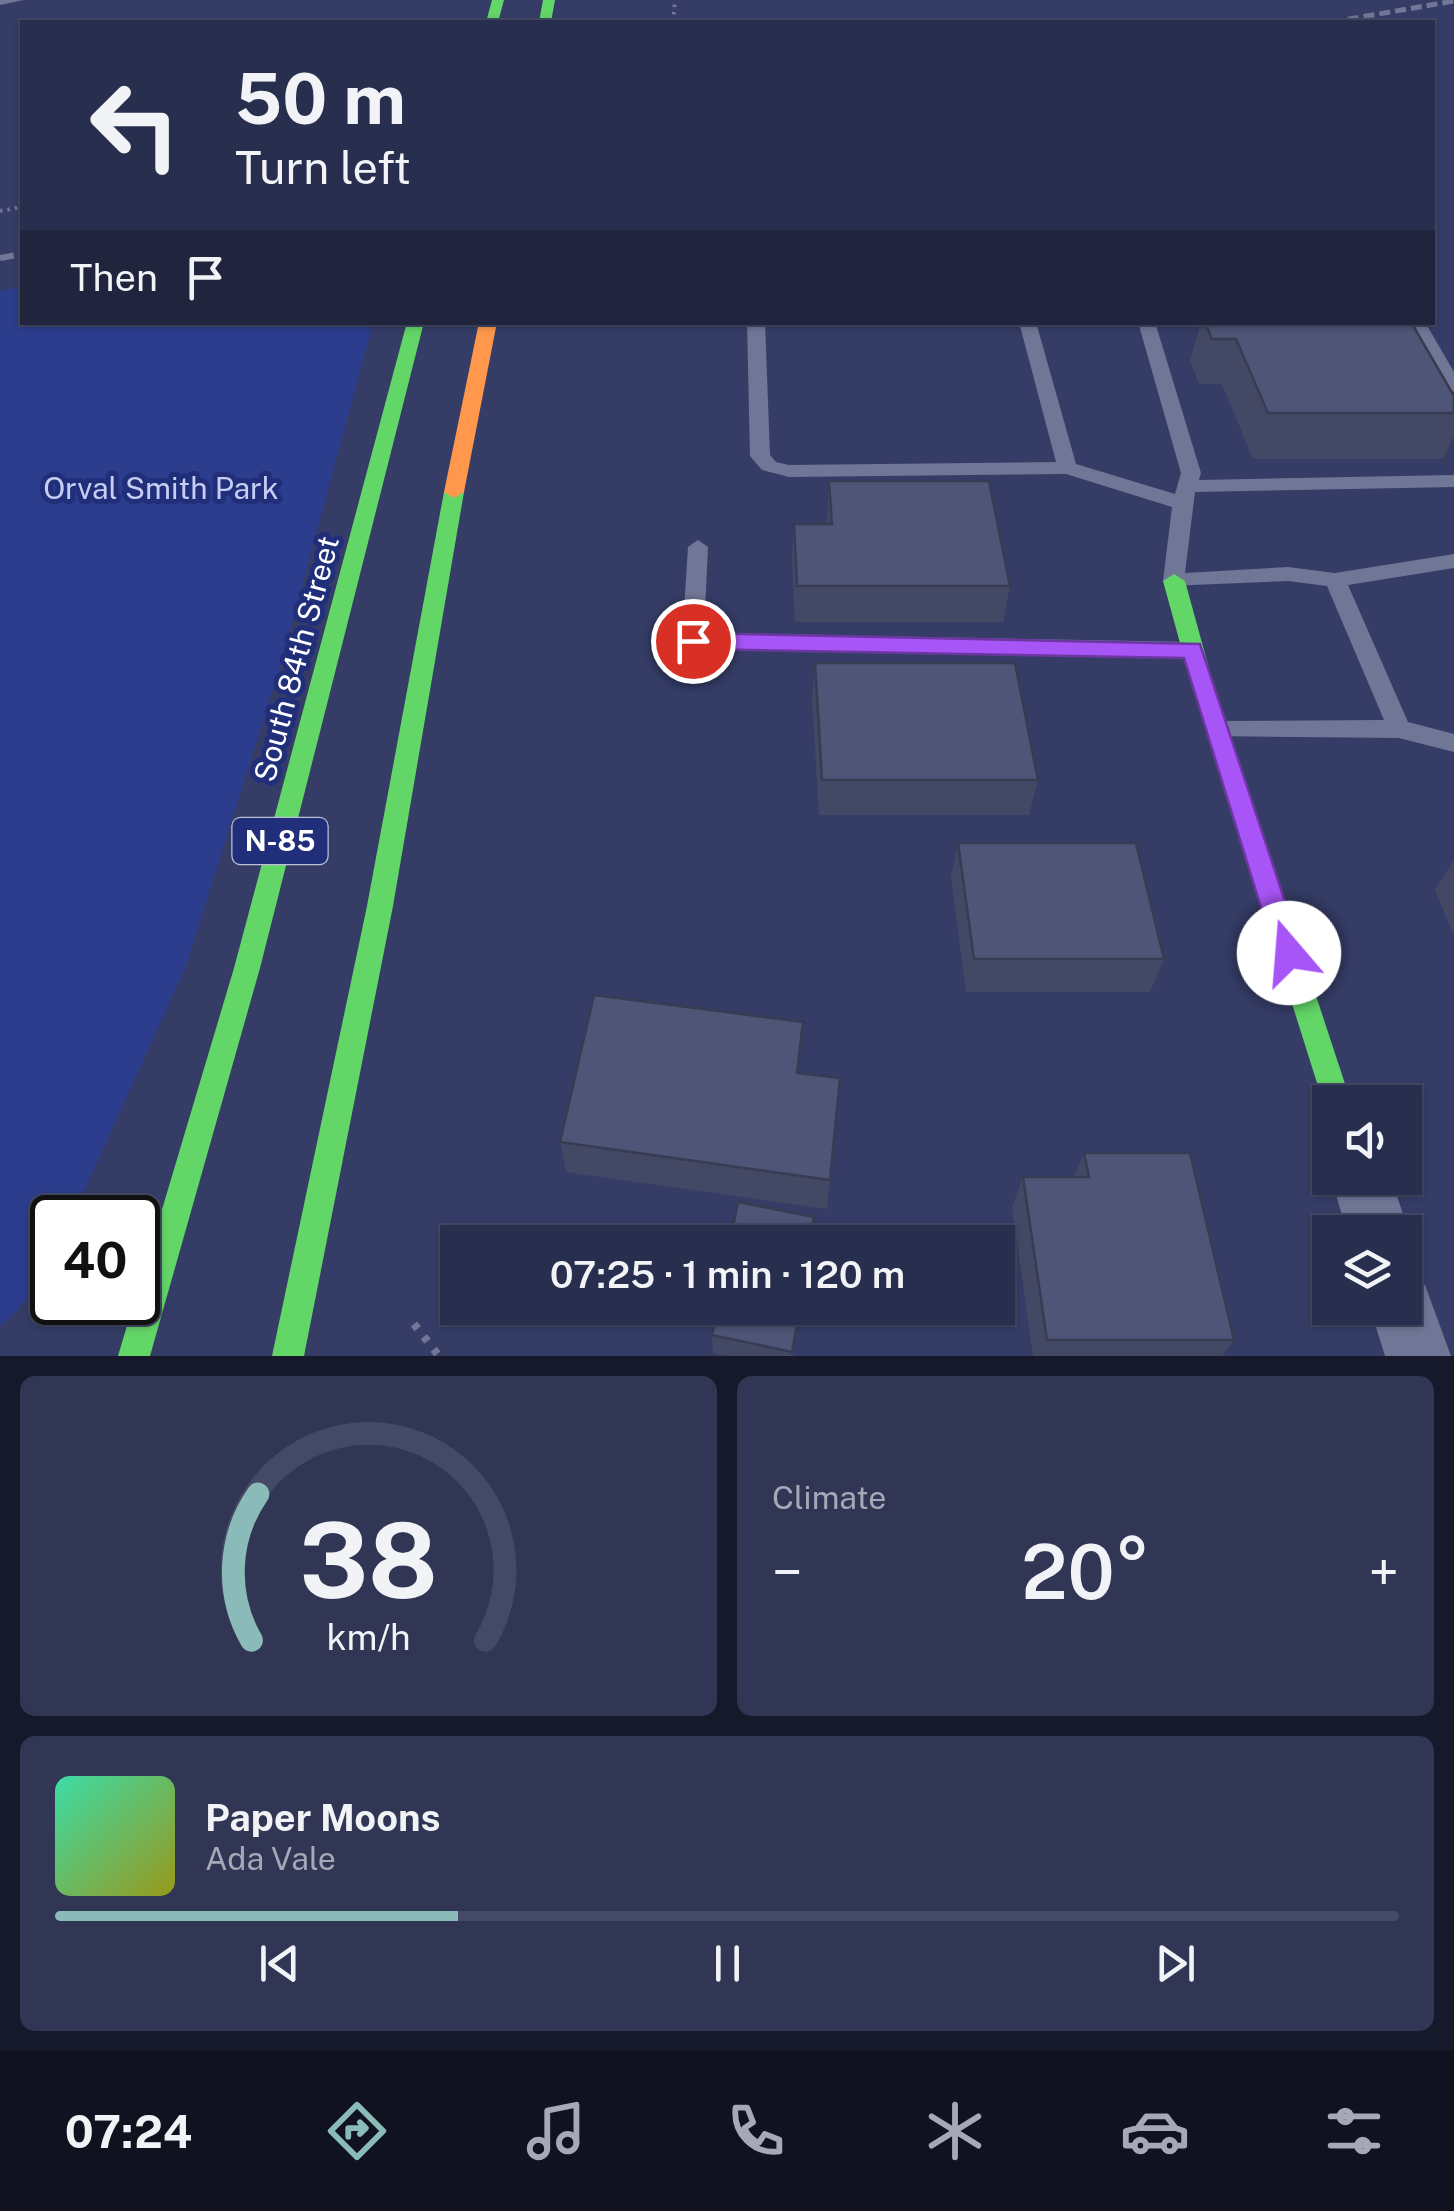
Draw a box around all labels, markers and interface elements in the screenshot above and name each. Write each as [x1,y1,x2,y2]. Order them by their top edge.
text: 50 m [235,57,406,140]
icon: left [70,60,200,190]
text: Turn left [235,141,411,194]
icon: arrive [178,250,233,305]
text: Then [70,255,158,300]
park label: Orval Smith Park [43,470,279,506]
street label: South 84th Street [246,532,346,785]
pin [651,599,736,684]
icon: arrive [666,614,721,669]
road number: N-85 [232,818,328,864]
position arrow [1237,901,1341,1005]
map controls [1312,1085,1422,1325]
button: sound [1312,1085,1422,1195]
speed limit sign: 40 [30,1195,160,1325]
button: layers [1312,1215,1422,1325]
text: 07:25 · 1 min · 120 m [550,1252,905,1297]
text: Climate [772,1479,886,1516]
text: 38 [299,1499,438,1621]
text: 20° [1021,1528,1150,1616]
text: − [772,1540,803,1604]
text: + [1368,1540,1399,1604]
text: km/h [326,1616,411,1658]
text: Paper Moons [205,1795,440,1840]
text: Ada Vale [205,1840,336,1877]
icon: previous [252,1936,307,1991]
icon: pause [700,1936,755,1991]
icon: next [1148,1936,1203,1991]
icon: directions [322,2096,392,2166]
icon: music [521,2096,591,2166]
icon: phone [721,2096,791,2166]
icon: climate [920,2096,990,2166]
icon: car [1120,2096,1190,2166]
icon: filters [1319,2096,1389,2166]
text: 07:24 [65,2105,192,2158]

